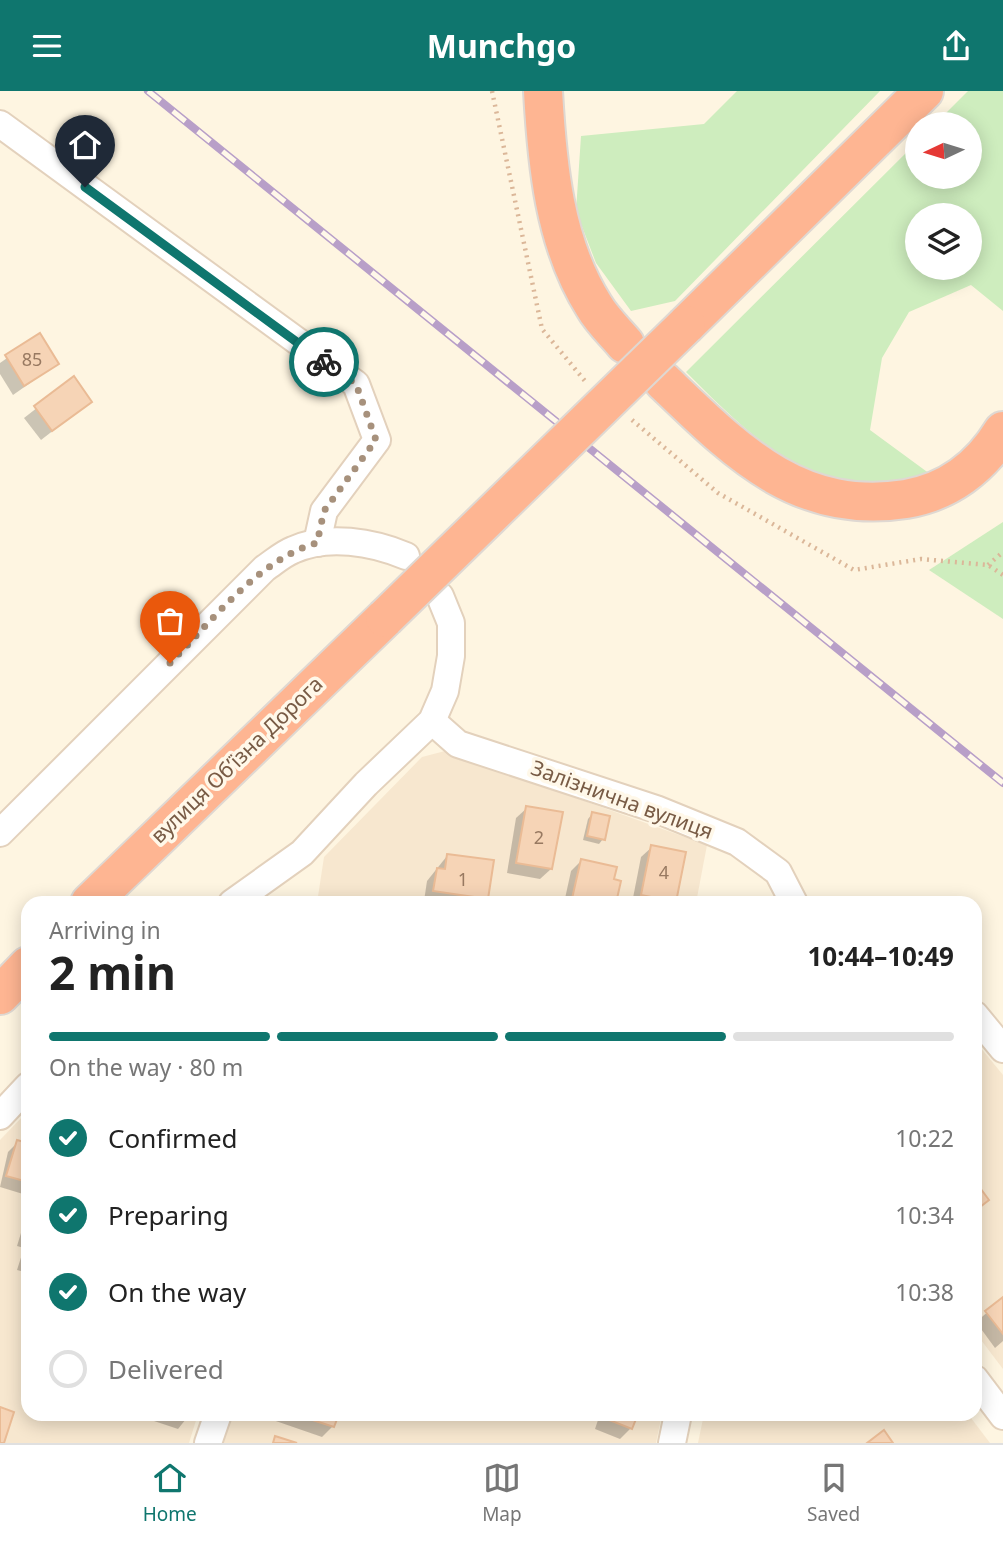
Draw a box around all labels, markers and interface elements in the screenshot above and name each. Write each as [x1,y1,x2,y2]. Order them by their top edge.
text: Munchgo [427,24,576,67]
icon: menu [28,27,66,65]
icon: share [937,27,975,65]
north arrow [905,112,982,189]
map controls [905,112,982,280]
pin [55,115,115,187]
icon: home [66,126,104,164]
button: layers [905,203,982,280]
courier [289,327,359,397]
icon: bike [305,343,343,381]
house number: 85 [22,347,42,371]
pin [140,591,200,663]
icon: bag [151,602,189,640]
street label: вулиця Обʼїзна Дорога [144,670,328,849]
street label: Залізнична вулиця [527,753,717,845]
house number: 2 [534,825,544,849]
house number: 4 [659,860,669,884]
house number: 1 [458,867,468,891]
text: Arriving in [49,914,161,946]
text: 10:44–10:49 [807,938,954,974]
text: 2 min [49,941,176,1003]
text: On the way · 80 m [49,1051,243,1083]
icon: check [49,1119,87,1157]
text: Confirmed [108,1120,238,1156]
text: 10:22 [895,1122,954,1154]
icon: check [49,1196,87,1234]
text: Preparing [108,1197,229,1233]
text: 10:34 [895,1199,954,1231]
icon: check [49,1273,87,1311]
text: On the way [108,1274,246,1310]
text: 10:38 [895,1276,954,1308]
text: Delivered [108,1351,224,1387]
tab: Home [143,1459,197,1527]
tab: Map [482,1459,522,1527]
tab: Saved [807,1459,860,1527]

